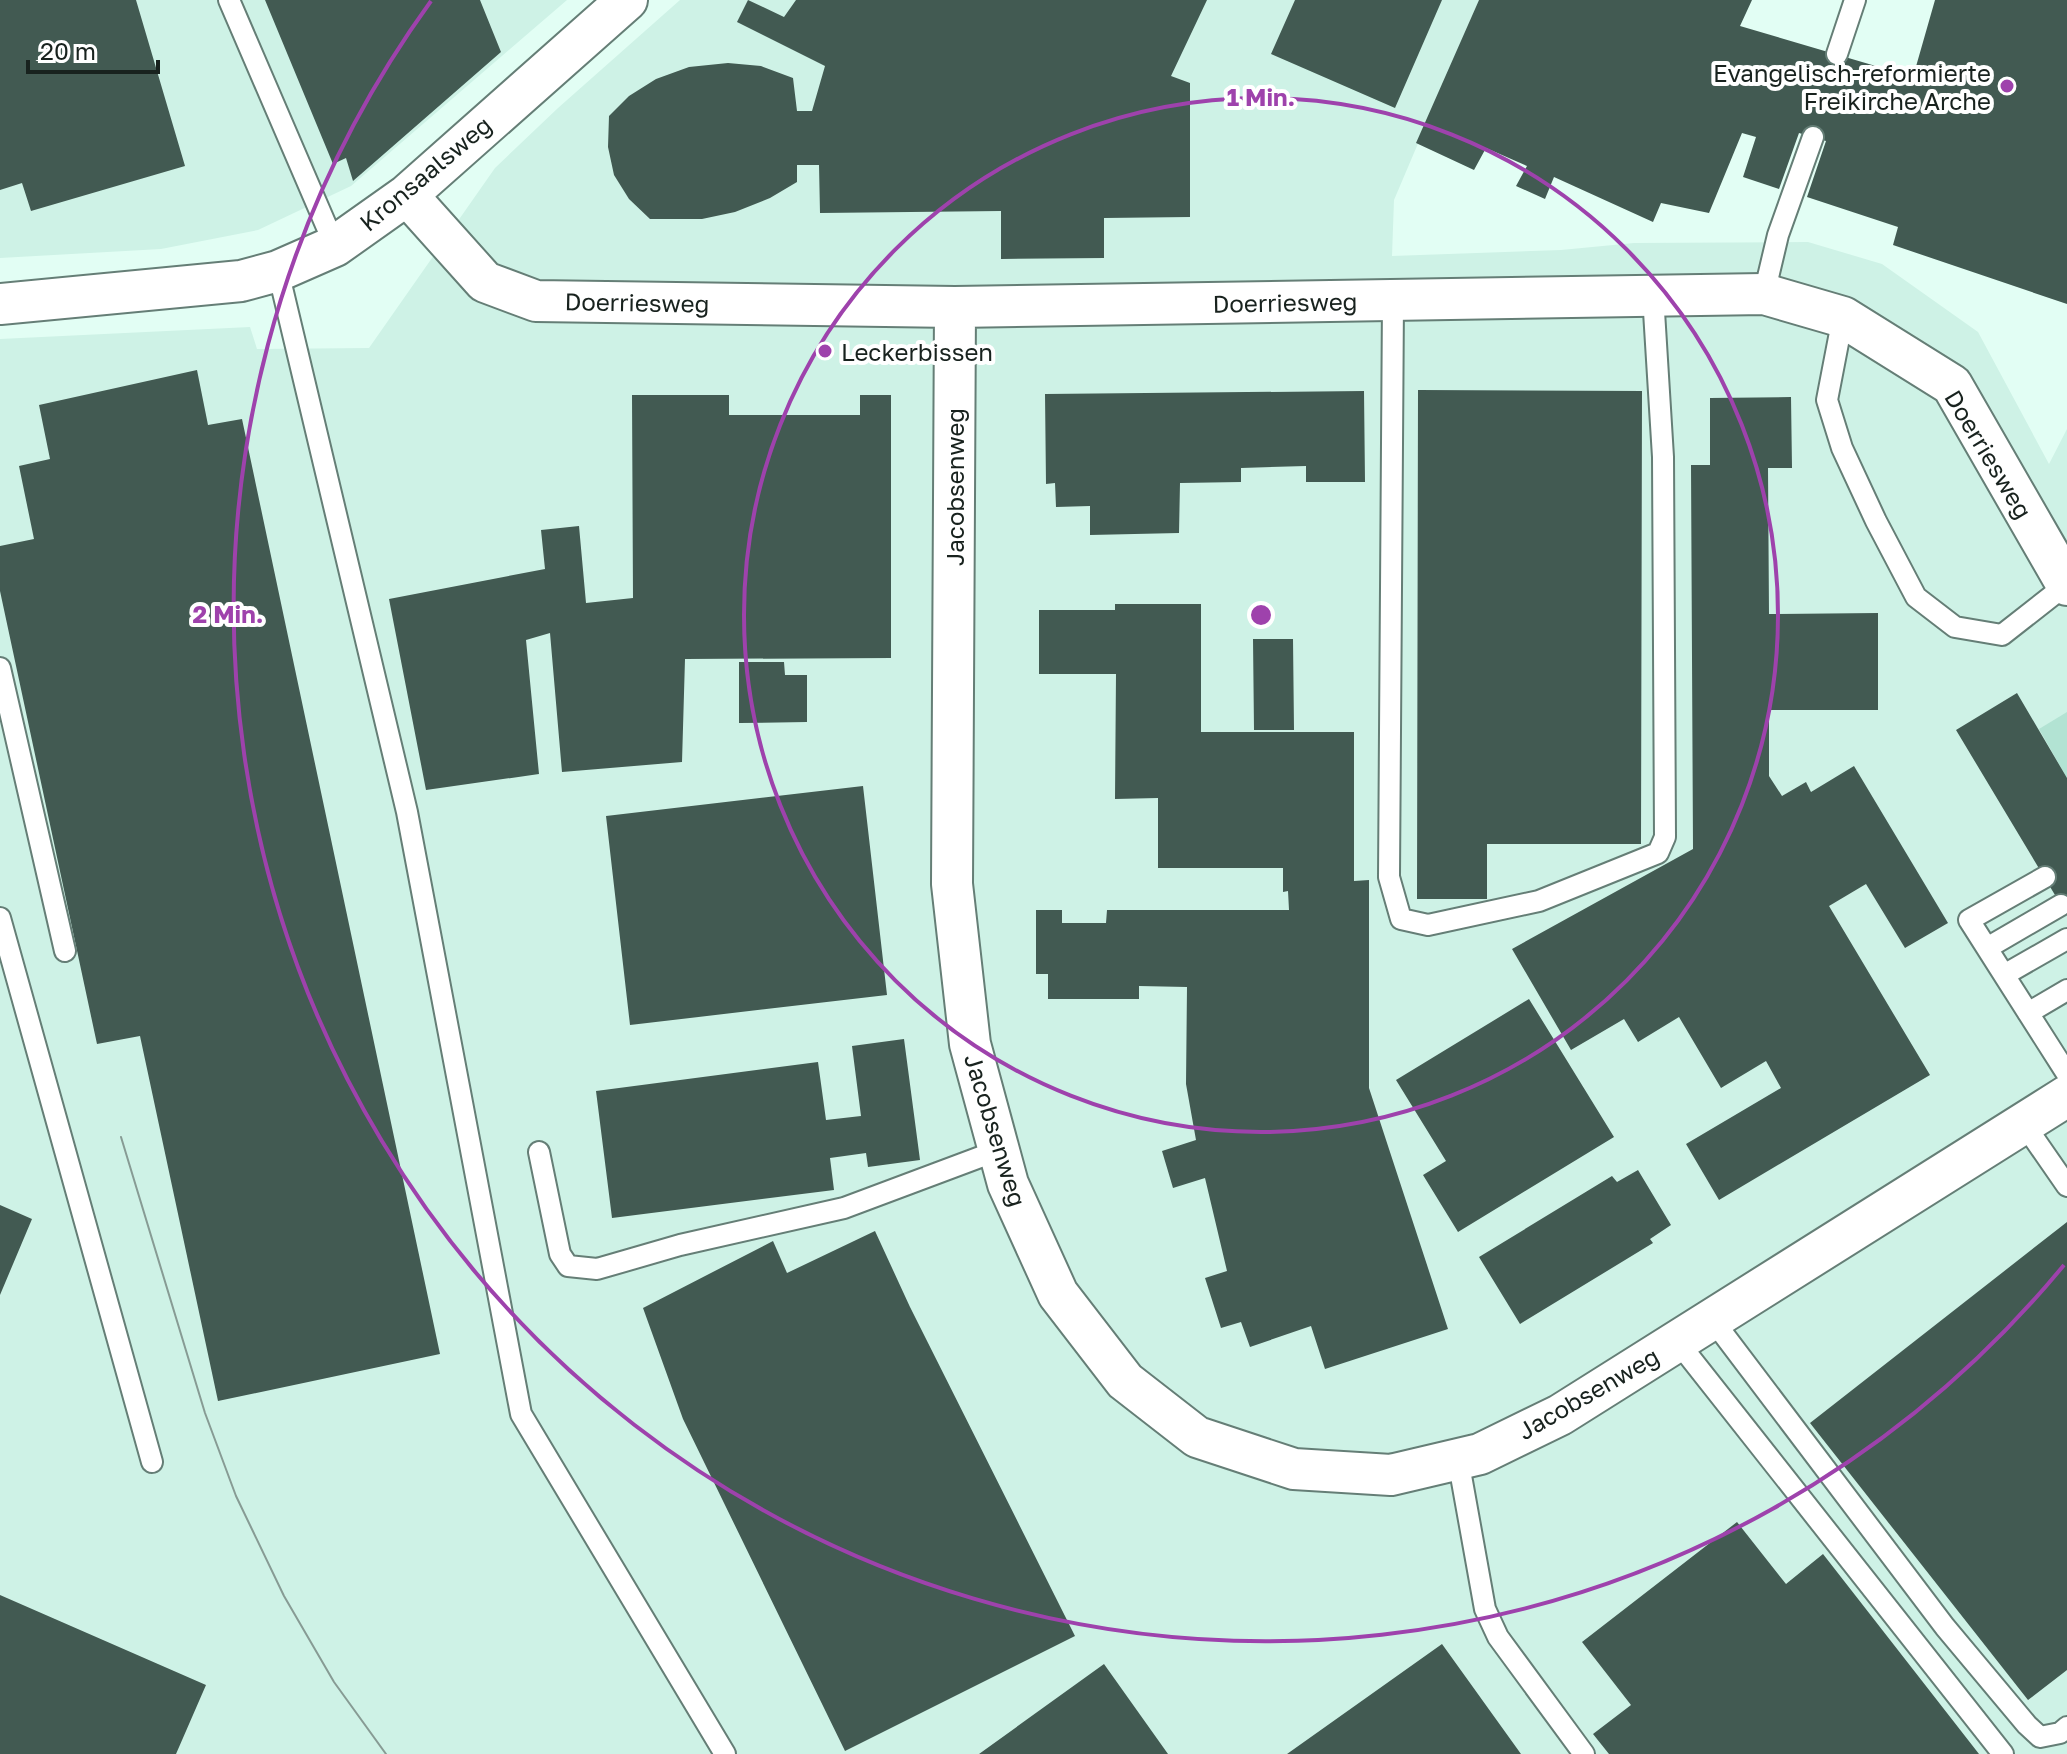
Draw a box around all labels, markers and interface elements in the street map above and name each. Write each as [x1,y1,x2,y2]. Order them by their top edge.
scale bar [28,24,158,74]
text: 20 m [40,36,96,65]
place label: Evangelisch-reformierte Freikirche Arche [1713,58,1991,115]
marker: Evangelisch-reformierte Freikirche Arche [1998,77,2016,95]
text: 1 Min. [1227,82,1295,111]
street label: Kronsaalsweg [353,110,497,236]
street label: Doerriesweg [564,286,710,318]
street label: Doerriesweg [1212,286,1358,318]
place label: Leckerbissen [841,337,993,366]
marker: Leckerbissen [816,342,834,360]
street label: Doerriesweg [1939,384,2039,524]
street label: Jacobsenweg [940,408,969,566]
text: 2 Min. [193,599,263,628]
centre of rings [1247,601,1275,629]
street label: Jacobsenweg [959,1050,1033,1210]
street label: Jacobsenweg [1512,1341,1664,1445]

